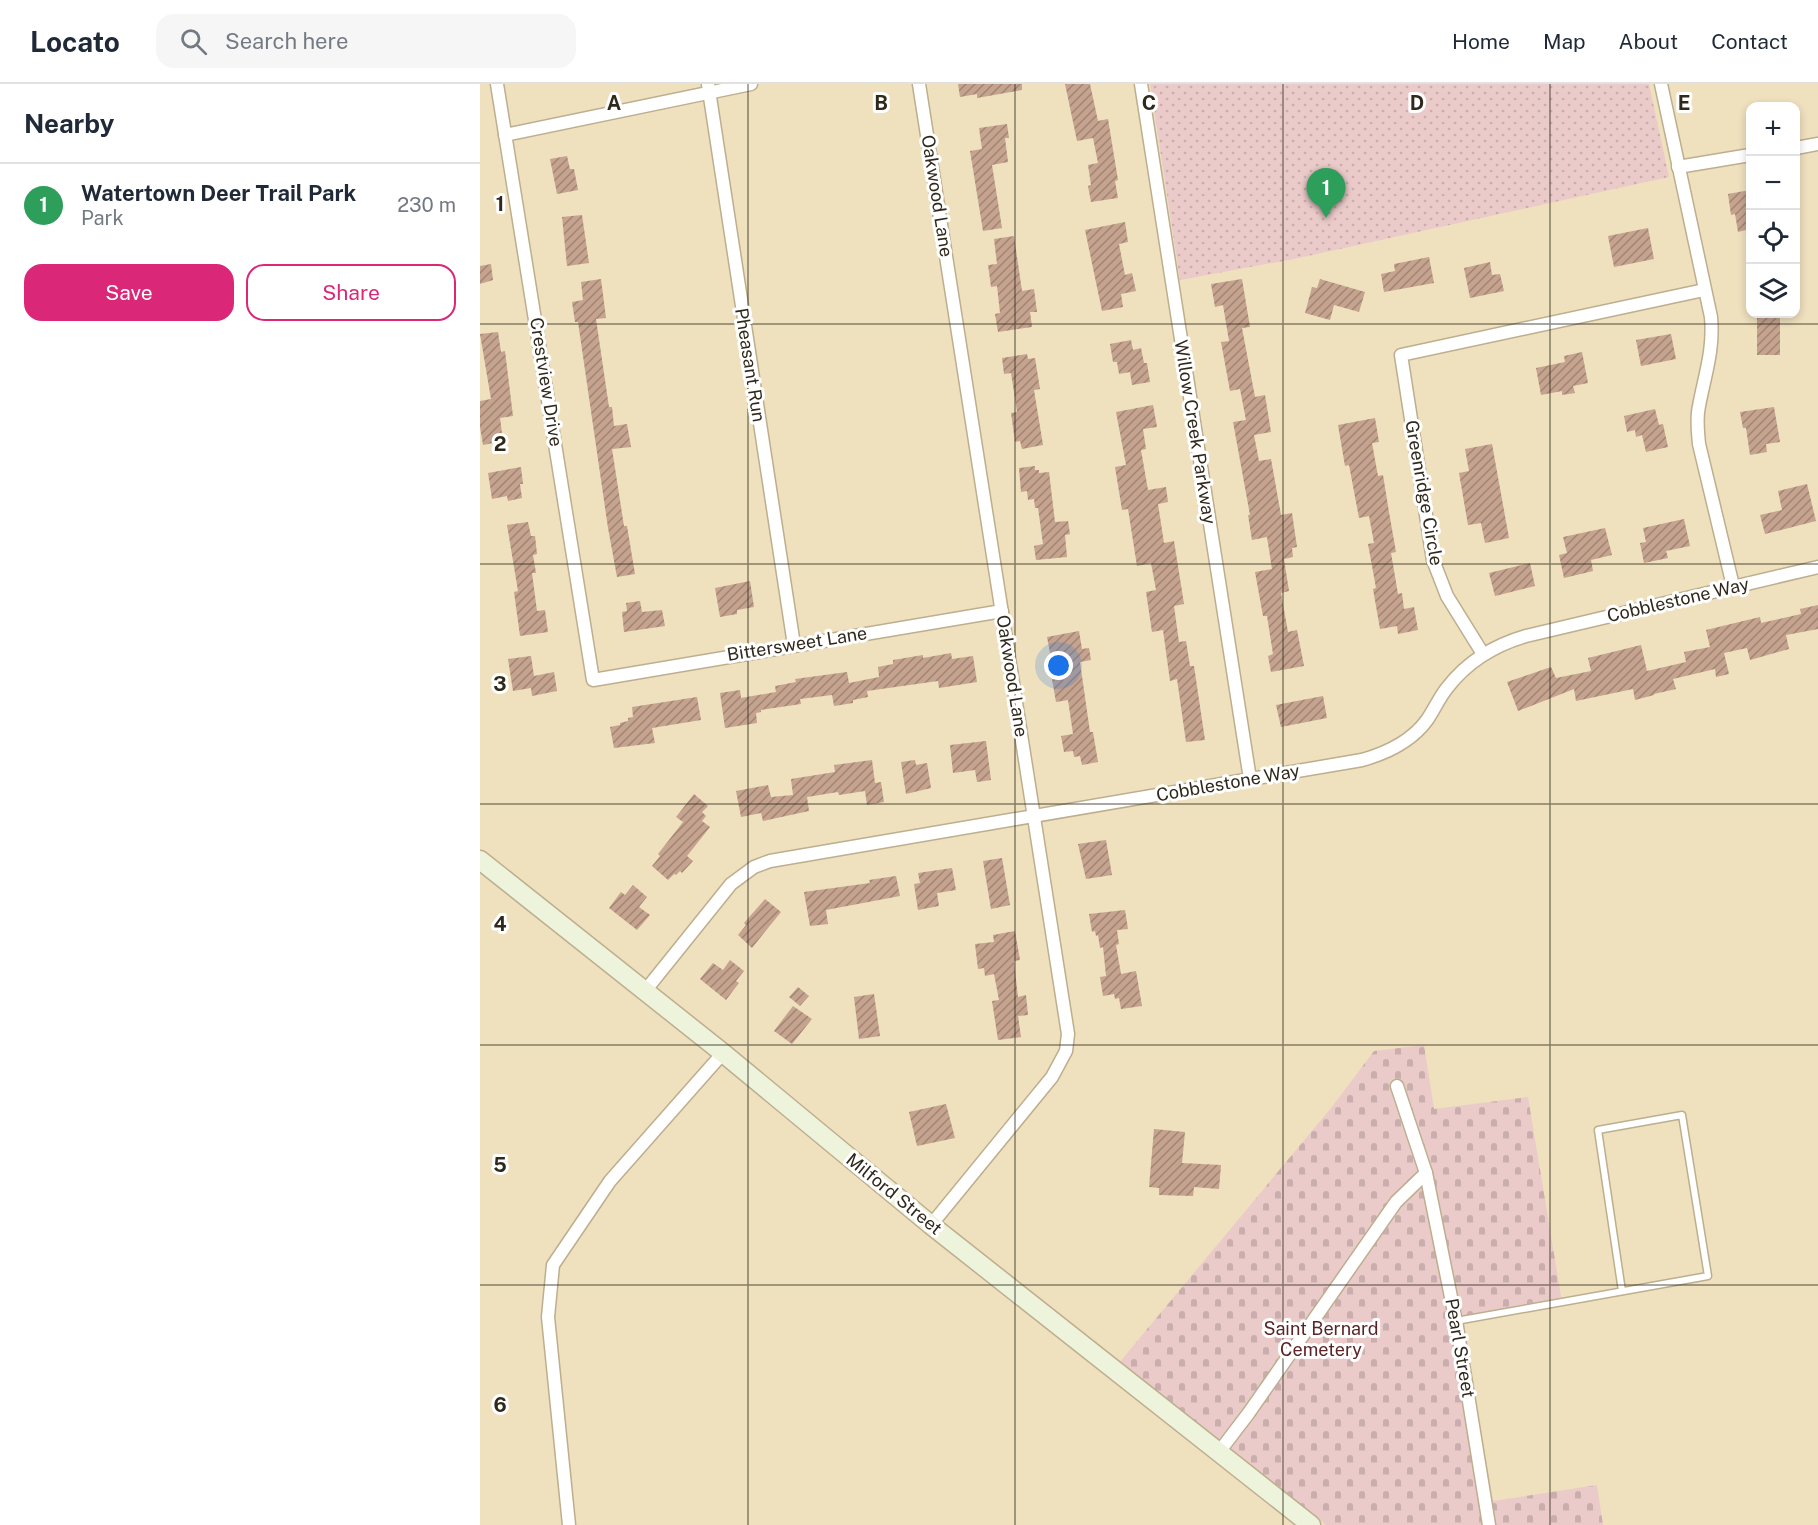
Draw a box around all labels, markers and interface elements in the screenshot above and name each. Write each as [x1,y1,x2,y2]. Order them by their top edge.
search box [156,14,576,68]
text: Locato [30,25,120,58]
icon: search [177,25,210,58]
text: Search here [225,28,348,54]
text: Home [1452,29,1510,54]
text: Map [1543,29,1586,54]
text: About [1619,29,1678,54]
text: Contact [1711,29,1788,54]
text: A [607,91,621,115]
text: B [874,91,888,115]
text: C [1142,91,1156,115]
text: D [1410,91,1424,115]
text: E [1678,91,1690,115]
map controls [1746,102,1800,318]
button: + [1746,102,1800,156]
text: Nearby [24,108,114,139]
street label: Oakwood Lane [917,133,958,258]
button: − [1746,156,1800,210]
pin: 1 [1306,168,1346,218]
text: Watertown Deer Trail Park [81,180,356,206]
text: 1 [496,192,504,216]
text: 1 [39,193,48,217]
text: 230 m [397,193,456,217]
text: Park [81,206,124,230]
button: locate [1746,210,1800,264]
button: Save [24,264,234,321]
button: Share [246,264,456,321]
button: layers [1746,264,1800,318]
street label: Pheasant Run [731,306,770,423]
street label: Crestview Drive [526,316,567,448]
street label: Willow Creek Parkway [1171,338,1220,526]
street label: Greenridge Circle [1401,419,1448,567]
text: 2 [494,432,506,456]
street label: Cobblestone Way [1605,573,1751,626]
street label: Oakwood Lane [992,613,1033,738]
street label: Bittersweet Lane [725,622,868,665]
your location [1044,651,1073,680]
text: 3 [493,672,507,696]
street label: Cobblestone Way [1155,760,1302,805]
text: 4 [493,912,507,936]
street label: Milford Street [842,1149,947,1239]
text: 5 [493,1153,507,1177]
street label: Pearl Street [1441,1296,1480,1399]
park label: Saint Bernard Cemetery [1263,1318,1379,1360]
text: 6 [493,1393,507,1417]

